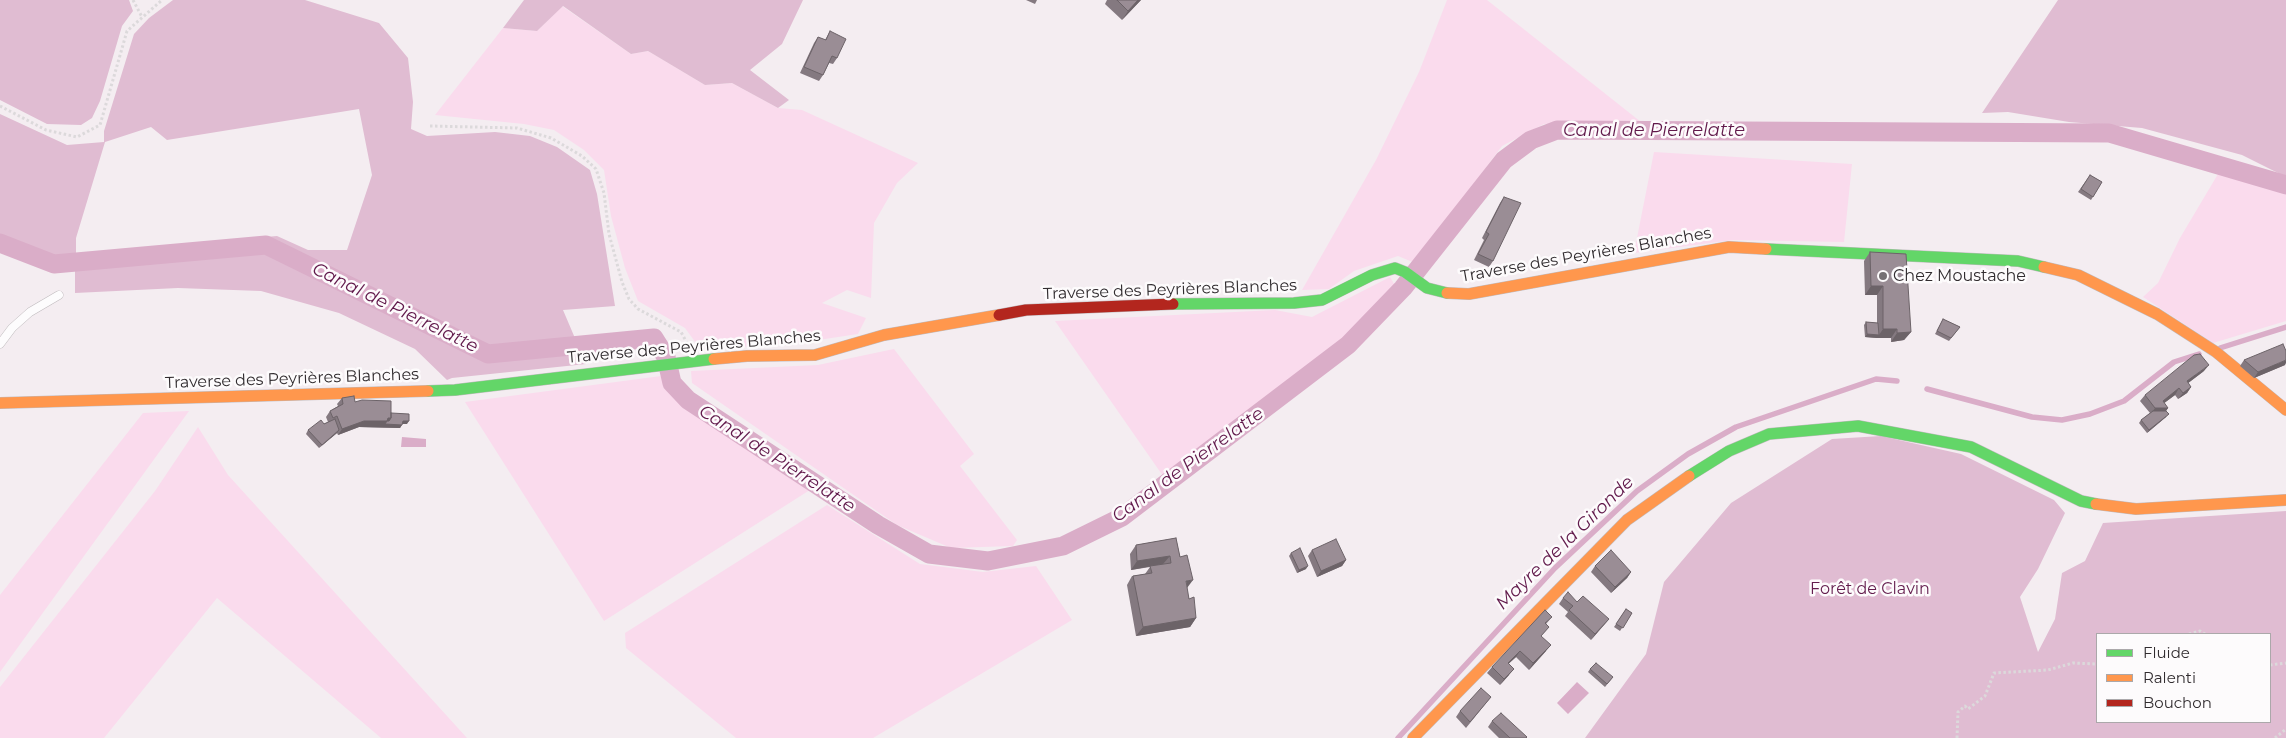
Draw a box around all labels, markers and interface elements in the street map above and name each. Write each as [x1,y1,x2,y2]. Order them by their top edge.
water label: Canal de Pierrelatte [1563,120,1745,142]
street label: Traverse des Peyrières Blanches [1459,223,1713,287]
water label: Canal de Pierrelatte [308,258,482,358]
place label: Chez Moustache [1893,266,2026,286]
marker: Chez Moustache [1877,270,1889,282]
street label: Traverse des Peyrières Blanches [1043,276,1297,304]
street label: Traverse des Peyrières Blanches [567,326,821,368]
street label: Traverse des Peyrières Blanches [165,365,419,393]
water label: Canal de Pierrelatte [695,400,859,518]
water label: Canal de Pierrelatte [1108,403,1268,527]
water label: Mayre de la Gironde [1492,472,1638,614]
park label: Forêt de Clavin [1810,579,1930,599]
legend [2096,633,2271,723]
text: Fluide [2143,643,2190,662]
text: Ralenti [2143,668,2196,687]
text: Bouchon [2143,693,2212,712]

